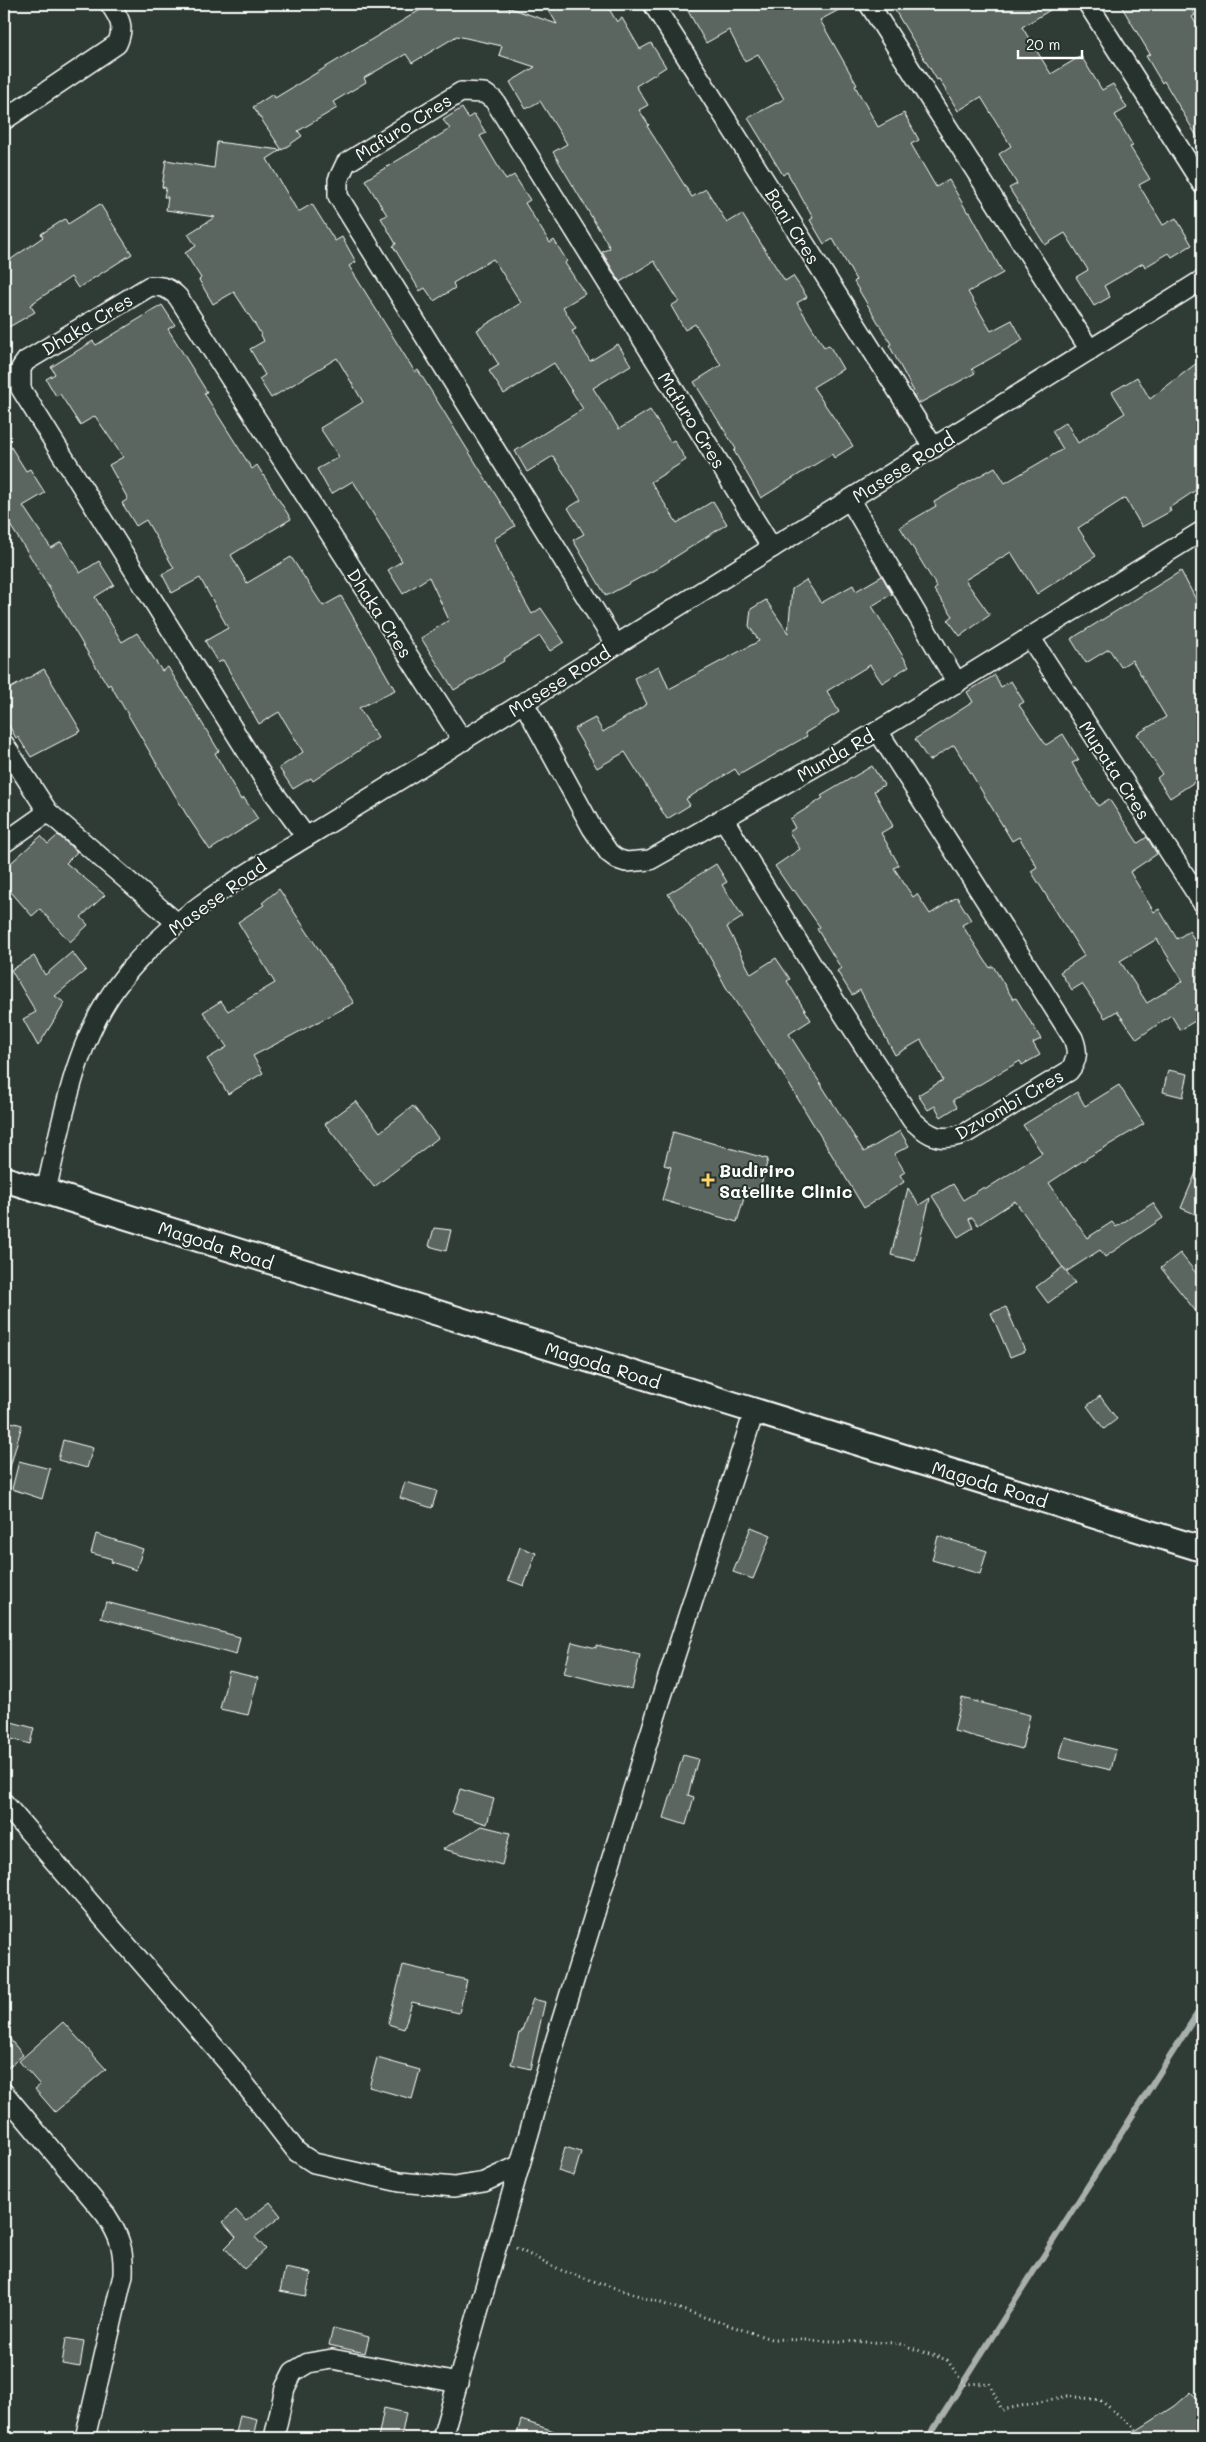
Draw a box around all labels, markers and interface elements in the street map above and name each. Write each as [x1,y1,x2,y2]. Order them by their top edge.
scale bar [1018,28,1082,60]
text: 20 m [1026,34,1060,54]
street label: Mafuro Cres [350,88,456,166]
street label: Bani Cres [760,183,826,269]
street label: Dhaka Cres [37,287,137,361]
street label: Mafuro Cres [653,367,731,473]
street label: Masese Road [847,426,959,508]
street label: Dhaka Cres [342,564,418,662]
street label: Masese Road [503,640,615,722]
street label: Mupata Cres [1074,716,1156,824]
street label: Munda Rd [792,723,878,787]
street label: Masese Road [163,853,271,941]
street label: Dzvombi Cres [950,1063,1068,1145]
place label: Budiriro Satellite Clinic [719,1158,853,1203]
marker: Budiriro Satellite Clinic [701,1173,715,1187]
street label: Magoda Road [155,1215,277,1275]
street label: Magoda Road [542,1336,664,1394]
street label: Magoda Road [929,1455,1051,1513]

